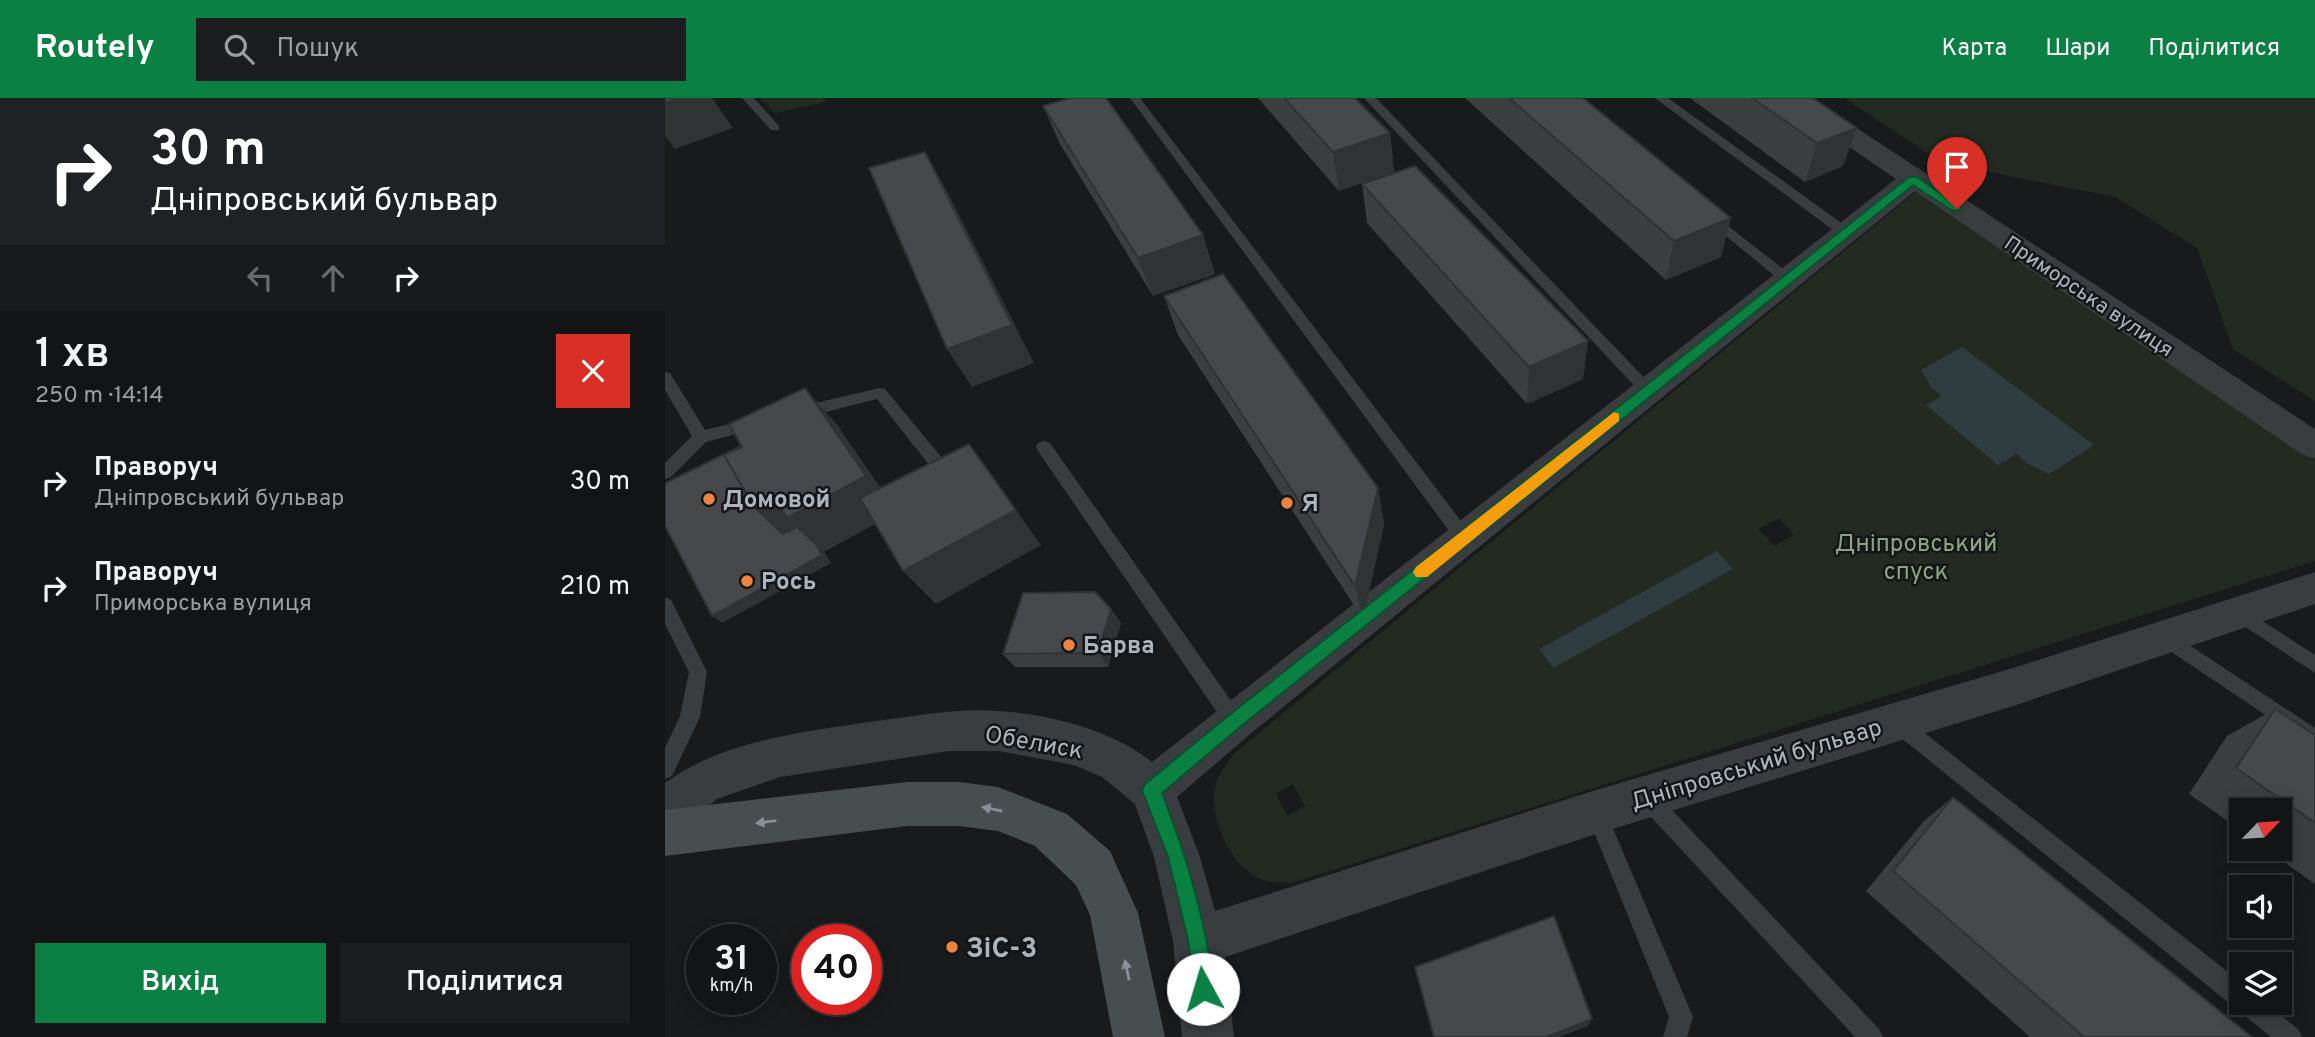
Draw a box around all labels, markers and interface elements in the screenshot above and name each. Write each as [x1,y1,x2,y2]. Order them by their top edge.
search box [196,18,686,81]
text: Routely [35,28,154,70]
icon: search [220,30,258,68]
text: Пошук [276,33,359,66]
text: Карта [1942,34,2007,64]
text: Шари [2045,34,2110,64]
text: Поділитися [2148,34,2280,64]
text: 30 m [150,121,266,183]
icon: right [35,126,126,217]
pin [1927,137,1987,209]
icon: arrive [1938,148,1976,186]
text: Дніпровський бульвар [150,182,498,222]
street label: Приморська вулиця [1998,230,2178,364]
icon: left [241,259,279,297]
icon: ahead [314,259,352,297]
icon: right [387,259,425,297]
text: 1 хв [35,329,110,382]
button: close [556,334,630,408]
text: 250 m · 14:14 [35,382,164,411]
text: Праворуч [94,452,218,485]
icon: right [35,464,73,502]
text: 30 m [570,466,630,499]
text: Дніпровський бульвар [94,485,344,514]
place label: Домовой [723,486,830,516]
place label: Я [1301,490,1319,520]
marker: Домовой [701,491,717,507]
marker: Я [1279,495,1295,511]
park label: Дніпровський спуск [1835,530,1997,588]
text: Праворуч [94,557,218,590]
place label: Рось [761,568,816,598]
icon: right [35,569,73,607]
text: 210 m [560,571,630,604]
marker: Рось [739,573,755,589]
text: Приморська вулиця [94,590,312,619]
place label: Барва [1083,632,1155,662]
marker: Барва [1061,637,1077,653]
street label: Дніпровський бульвар [1627,713,1886,818]
street label: Обелиск [982,721,1085,767]
north arrow [2229,798,2293,861]
map controls [2229,798,2292,1015]
one-way arrow [981,804,1003,815]
one-way arrow [755,817,777,828]
button: sound [2229,875,2292,938]
speed limit sign: 40 [791,924,882,1015]
place label: ЗіС-3 [966,932,1037,968]
text: 31 [714,938,749,982]
marker: ЗіС-3 [944,939,960,955]
button: Вихід [35,943,326,1023]
button: Поділитися [340,943,630,1023]
position arrow [1166,952,1240,1026]
button: layers [2229,952,2292,1015]
one-way arrow [1121,959,1132,981]
text: km/h [710,975,753,998]

